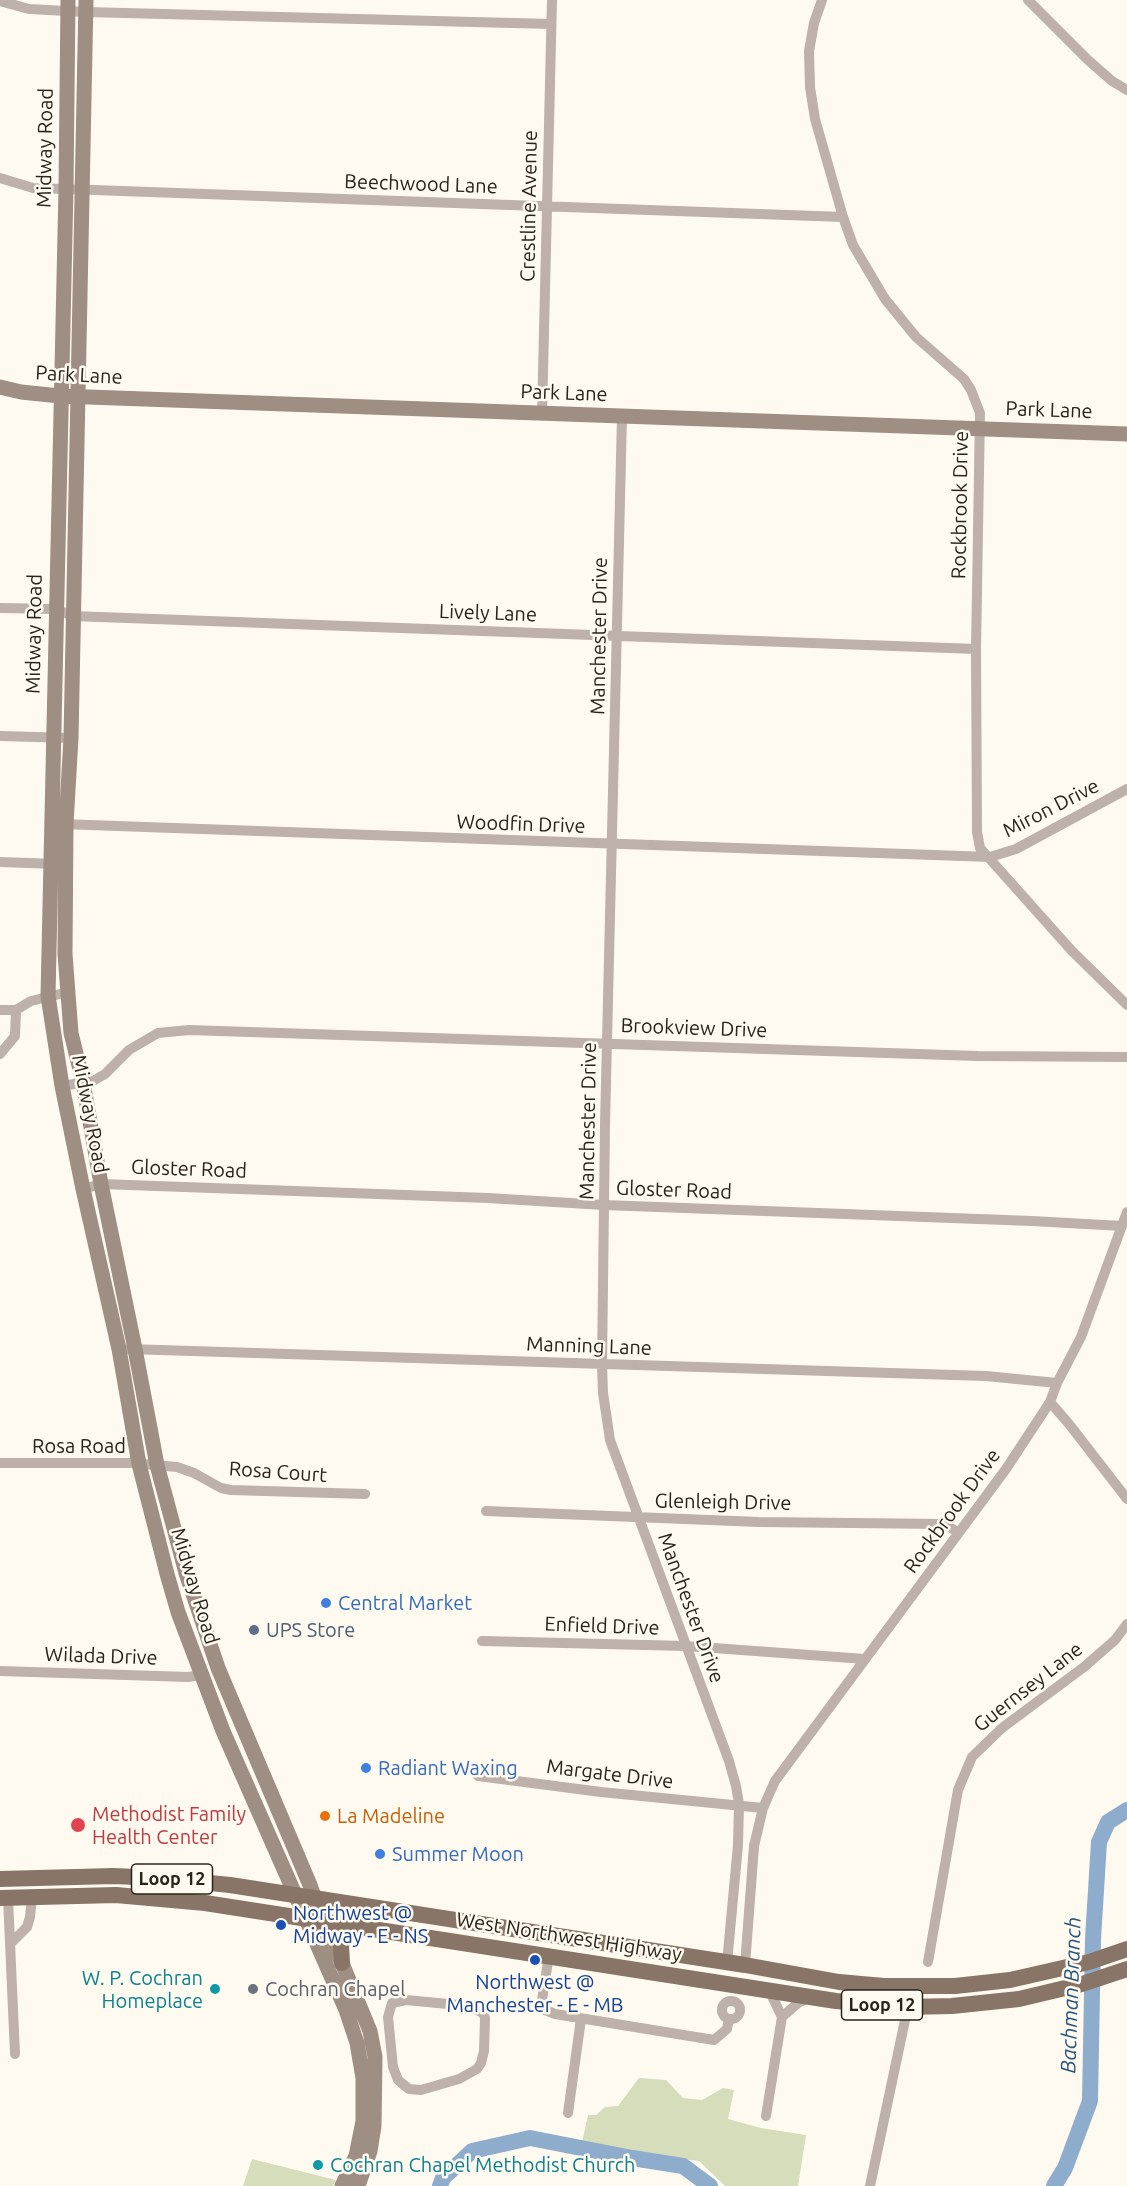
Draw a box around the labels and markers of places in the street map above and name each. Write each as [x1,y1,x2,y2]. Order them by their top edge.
place label: Central Market [338,1591,472,1615]
marker: Central Market [319,1596,333,1610]
place label: UPS Store [266,1618,355,1642]
marker: UPS Store [247,1623,261,1637]
place label: Radiant Waxing [378,1756,518,1780]
marker: Radiant Waxing [359,1761,373,1775]
place label: Methodist Family Health Center [92,1802,246,1849]
place label: La Madeline [337,1804,445,1828]
marker: La Madeline [318,1809,332,1823]
marker: Methodist Family Health Center [69,1816,87,1834]
place label: Summer Moon [392,1842,524,1866]
marker: Summer Moon [373,1847,387,1861]
place label: Northwest @ Midway - E - NS [293,1901,428,1948]
marker: Northwest @ Midway - E - NS [274,1918,288,1932]
marker: Northwest @ Manchester - E - MB [528,1953,542,1967]
place label: W. P. Cochran Homeplace [82,1966,203,2013]
place label: Northwest @ Manchester - E - MB [446,1970,624,2017]
place label: Cochran Chapel [265,1977,405,2001]
marker: W. P. Cochran Homeplace [208,1982,222,1996]
marker: Cochran Chapel [246,1982,260,1996]
place label: Cochran Chapel Methodist Church [330,2153,635,2177]
marker: Cochran Chapel Methodist Church [311,2158,325,2172]

